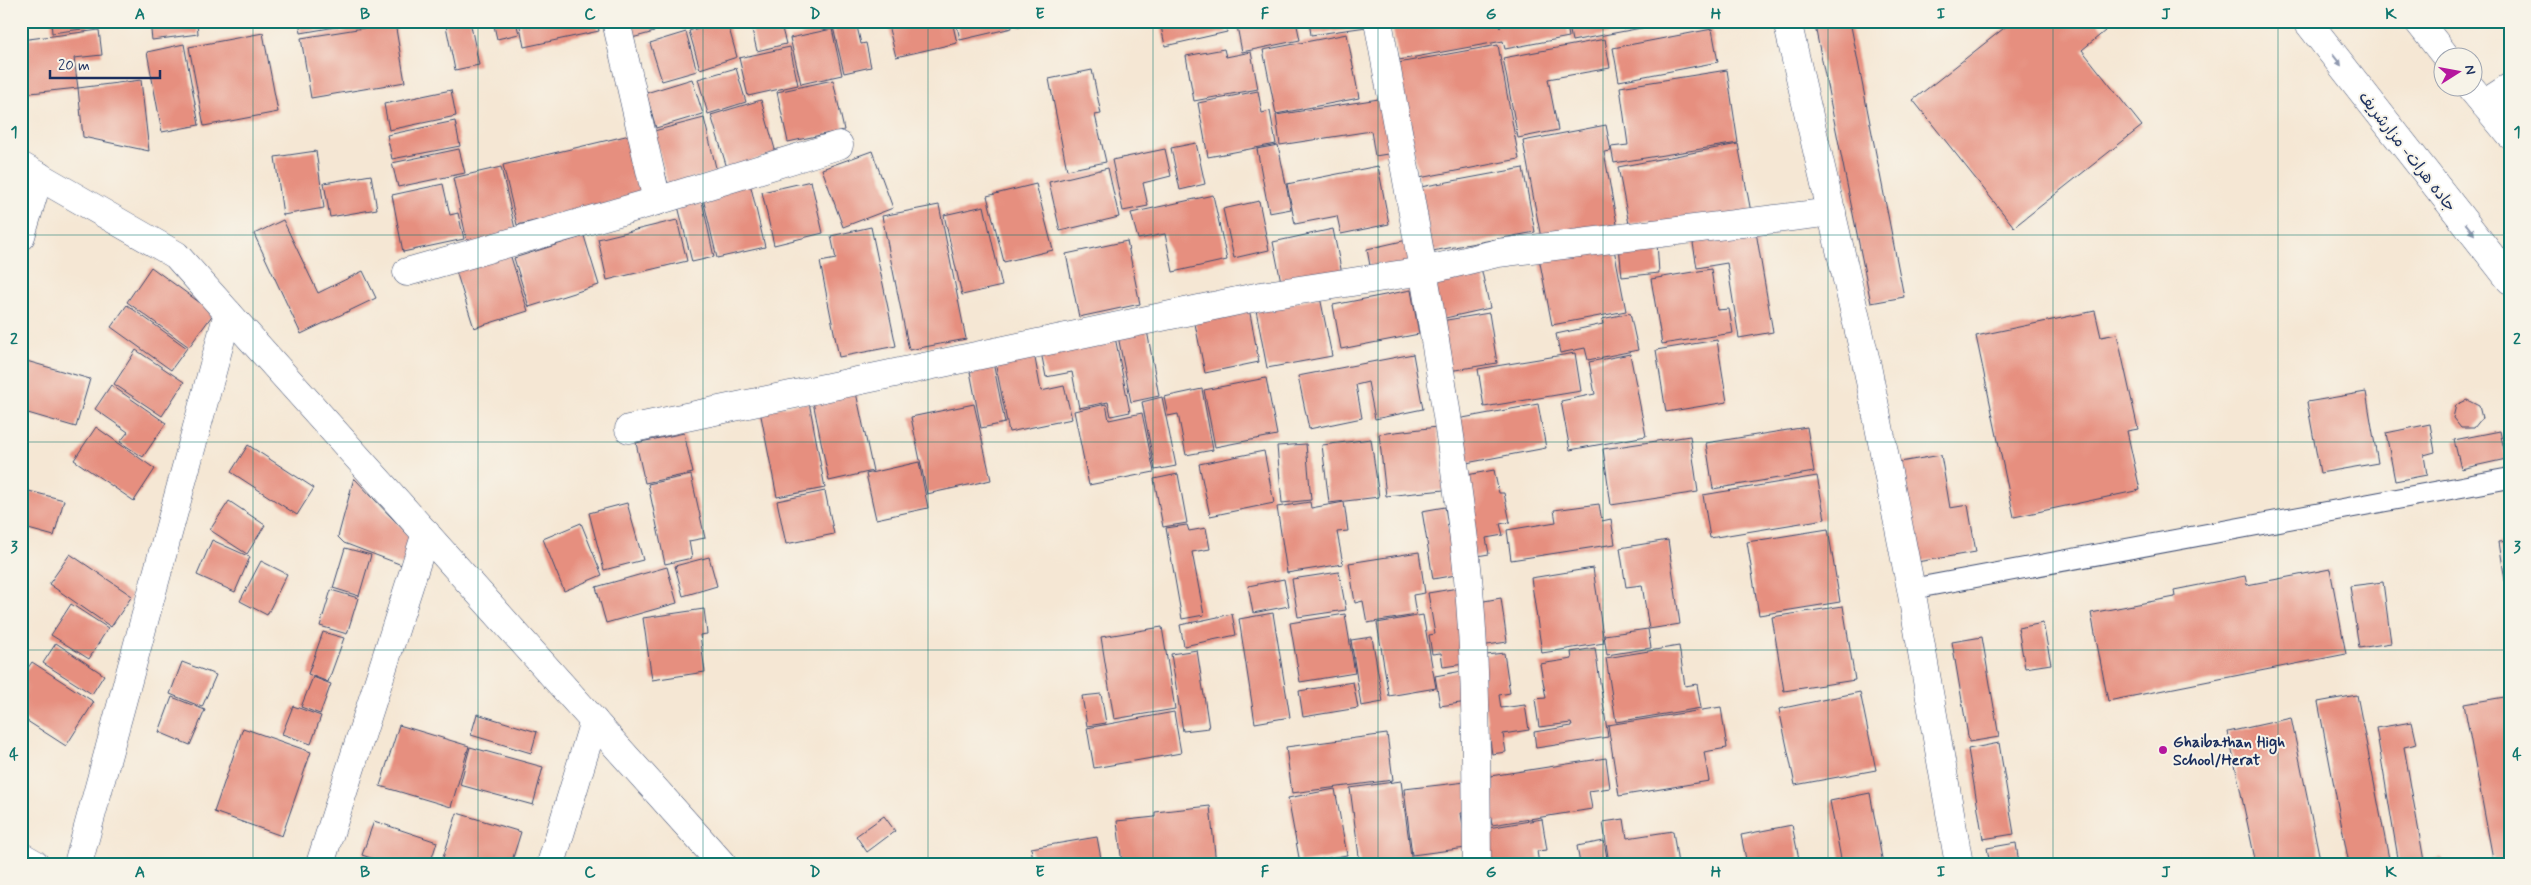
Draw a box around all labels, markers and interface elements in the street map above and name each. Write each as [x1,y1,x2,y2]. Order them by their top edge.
text: A [135,4,145,25]
text: B [360,4,370,25]
text: C [584,4,596,25]
text: D [809,4,821,25]
text: E [1035,4,1045,25]
text: F [1261,4,1270,25]
text: G [1486,4,1497,25]
text: H [1711,4,1722,25]
text: I [1937,4,1946,25]
text: J [2161,4,2171,25]
text: K [2385,4,2397,25]
scale bar [50,48,160,80]
north arrow [2434,48,2484,98]
one-way arrow [2332,53,2343,66]
text: 20 m [58,56,90,76]
text: N [2460,63,2480,76]
street label: جاده هرات- مزارشریف [2353,87,2460,216]
text: 1 [10,122,18,143]
text: 1 [2513,122,2521,143]
one-way arrow [2464,222,2475,235]
text: 2 [10,329,18,350]
text: 2 [2513,329,2521,350]
text: 3 [10,537,18,558]
text: 3 [2513,537,2521,558]
place label: Ghaibathan High School/Herat [2173,732,2285,771]
text: 4 [9,744,19,765]
marker: Ghaibathan High School/Herat [2157,744,2169,756]
text: 4 [2512,744,2522,765]
text: A [135,862,145,883]
text: B [360,862,370,883]
text: C [584,862,596,883]
text: D [809,862,821,883]
text: E [1035,862,1045,883]
text: F [1261,862,1270,883]
text: G [1486,862,1497,883]
text: H [1711,862,1722,883]
text: I [1937,862,1946,883]
text: J [2161,862,2171,883]
text: K [2385,862,2397,883]

